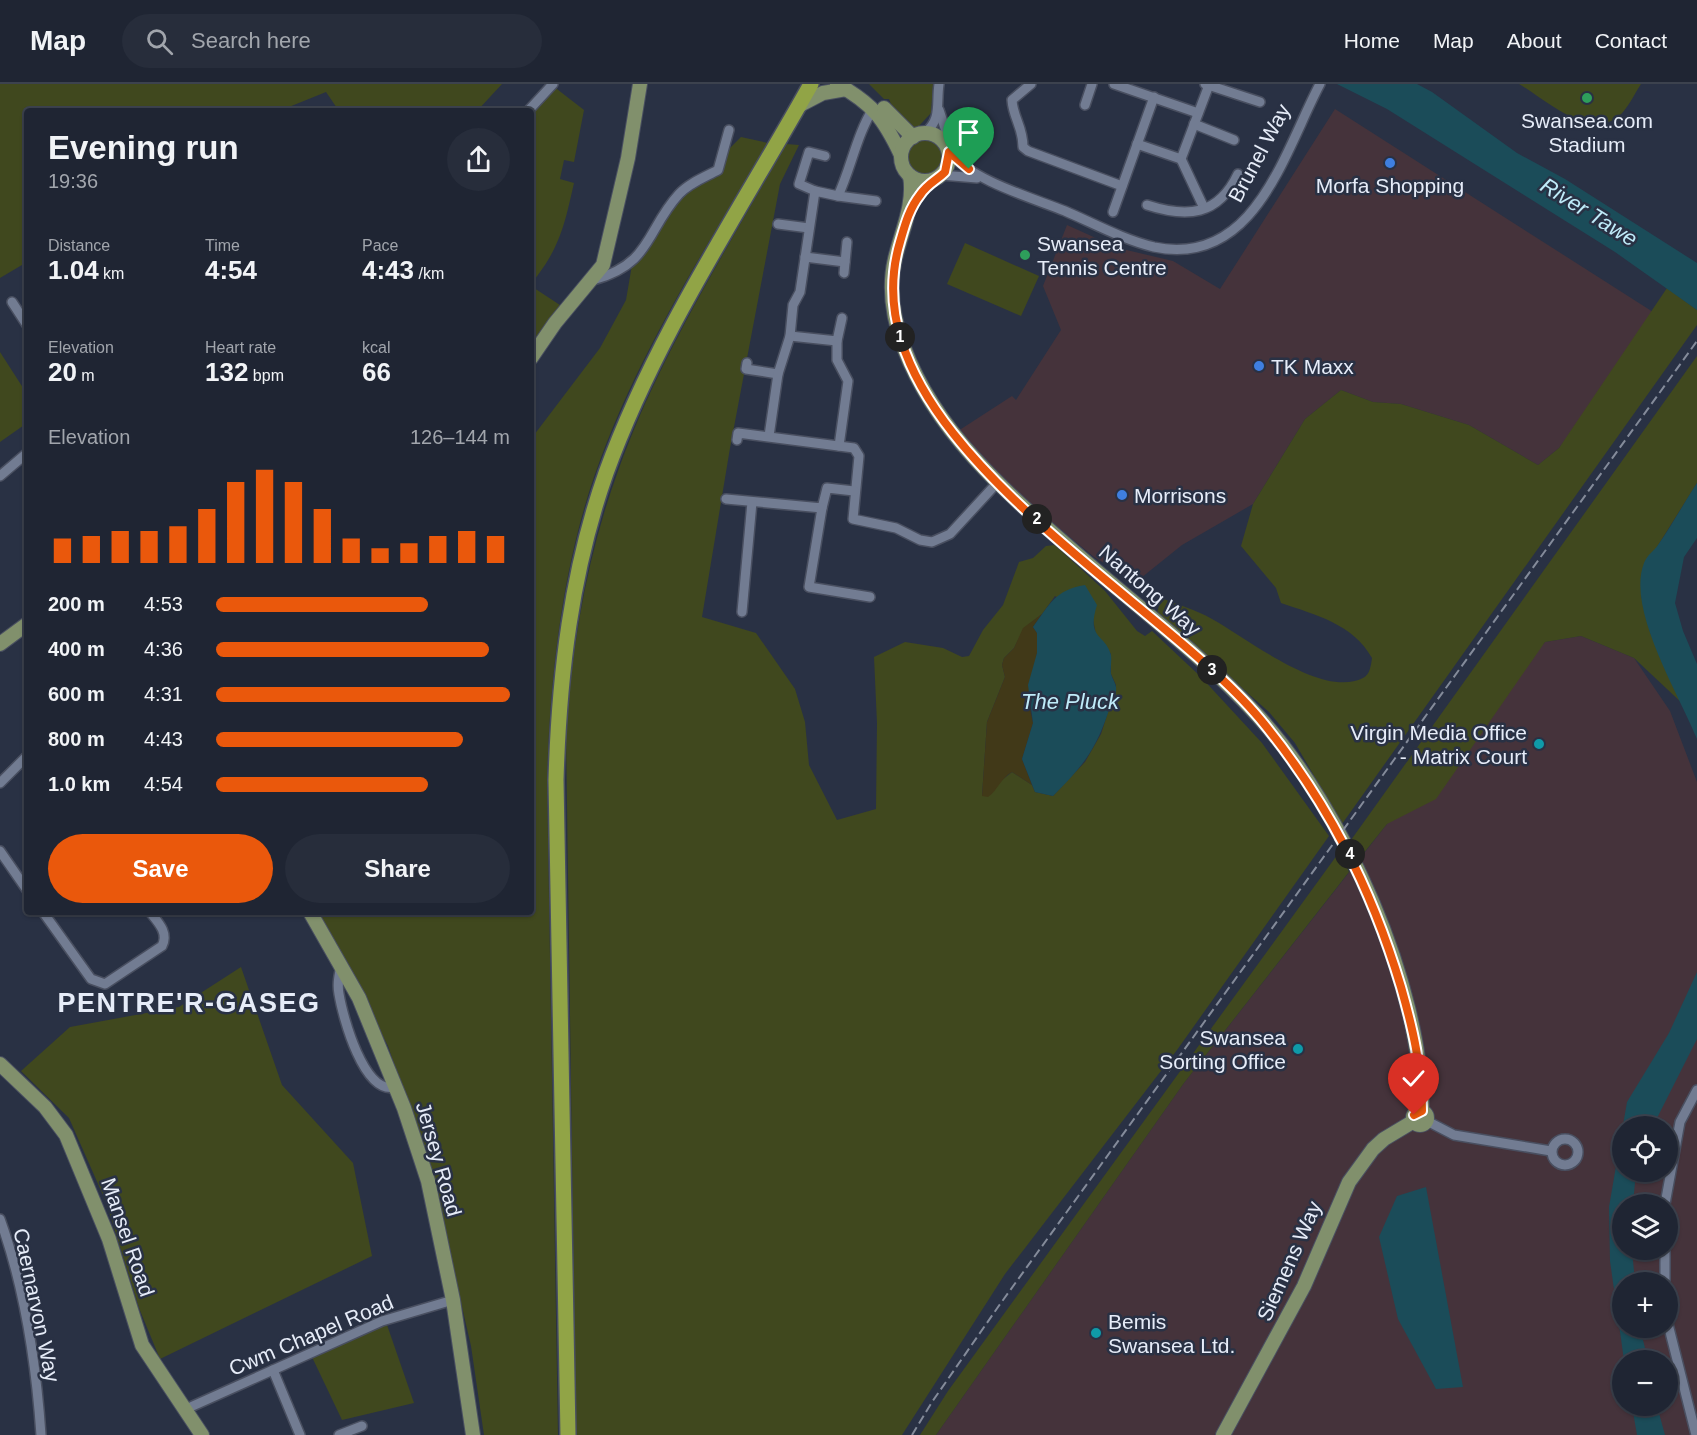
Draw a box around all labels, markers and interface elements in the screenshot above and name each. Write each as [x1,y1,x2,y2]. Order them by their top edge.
search box [122,14,542,68]
text: Map [30,25,86,56]
icon: search [143,25,176,58]
text: Search here [191,28,311,53]
text: Home [1344,29,1400,52]
text: Map [1433,29,1474,52]
text: About [1507,29,1562,52]
text: Contact [1595,29,1667,52]
marker: Swansea.com Stadium [1580,91,1594,105]
street label: Brunel Way [1224,100,1295,206]
pin [943,107,994,169]
place label: Swansea.com Stadium [1521,109,1653,156]
icon: arrive [952,116,985,149]
button: share [447,128,510,191]
text: Evening run [48,129,239,166]
marker: Morfa Shopping [1383,156,1397,170]
text: 19:36 [48,170,98,192]
water label: River Tawe [1536,172,1642,252]
place label: Morfa Shopping [1316,174,1464,197]
place label: Swansea Tennis Centre [1037,232,1167,279]
text: Distance [48,237,110,254]
text: Time [205,237,240,254]
text: Pace [362,237,398,254]
marker: Swansea Tennis Centre [1018,248,1032,262]
text: 1.04 [48,255,99,285]
text: 4:54 [205,255,257,285]
text: 4:43 [362,255,414,285]
text: km [99,265,124,282]
text: /km [414,265,444,282]
pin: 1 [885,322,915,352]
text: 1 [896,328,904,345]
text: Elevation [48,339,114,356]
text: Heart rate [205,339,276,356]
text: kcal [362,339,390,356]
place label: TK Maxx [1271,355,1354,378]
text: 20 [48,357,77,387]
text: 132 [205,357,248,387]
text: 66 [362,357,391,387]
marker: TK Maxx [1252,359,1266,373]
text: m [77,367,95,384]
text: bpm [248,367,284,384]
text: Elevation [48,426,130,448]
text: 126–144 m [410,426,510,448]
place label: Morrisons [1134,484,1226,507]
marker: Morrisons [1115,488,1129,502]
pin: 2 [1022,504,1052,534]
text: 2 [1033,510,1041,527]
street label: Nantong Way [1095,540,1206,640]
text: 200 m [48,593,105,615]
text: 4:53 [144,593,183,615]
text: 400 m [48,638,105,660]
text: 4:36 [144,638,183,660]
pin: 3 [1197,655,1227,685]
text: 3 [1208,661,1216,678]
text: 600 m [48,683,105,705]
text: 4:31 [144,683,183,705]
water label: The Pluck [1021,689,1120,714]
place label: Virgin Media Office - Matrix Court [1350,721,1527,768]
text: 800 m [48,728,105,750]
text: 4:43 [144,728,183,750]
marker: Virgin Media Office - Matrix Court [1532,737,1546,751]
text: 1.0 km [48,773,110,795]
text: 4:54 [144,773,183,795]
button: Save [48,834,273,903]
button: Share [285,834,510,903]
pin: 4 [1335,839,1365,869]
text: 4 [1346,845,1354,862]
district label: PENTRE'R-GASEG [58,988,320,1018]
place label: Swansea Sorting Office [1159,1026,1286,1073]
marker: Swansea Sorting Office [1291,1042,1305,1056]
pin [1388,1053,1439,1115]
icon: check [1397,1062,1430,1095]
street label: Jersey Road [412,1099,466,1219]
map controls [1612,1116,1678,1416]
button: locate [1612,1116,1678,1182]
street label: Mansel Road [97,1175,159,1299]
button: layers [1612,1194,1678,1260]
street label: Siemens Way [1252,1197,1326,1324]
street label: Caernarvon Way [9,1226,65,1385]
button: + [1612,1272,1678,1338]
street label: Cwm Chapel Road [225,1290,397,1380]
place label: Bemis Swansea Ltd. [1108,1310,1235,1357]
marker: Bemis Swansea Ltd. [1089,1326,1103,1340]
button: − [1612,1350,1678,1416]

